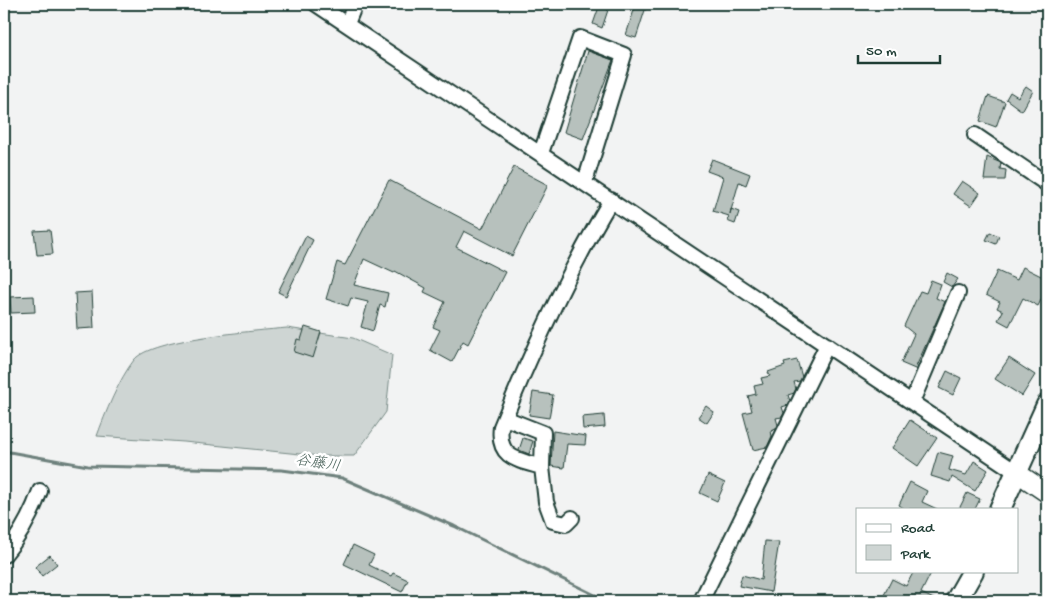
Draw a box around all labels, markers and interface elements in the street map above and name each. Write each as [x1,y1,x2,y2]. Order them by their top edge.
scale bar [858,32,941,64]
text: 50 m [866,43,897,61]
water label: 谷藤川 [294,451,342,476]
legend [856,508,1018,572]
text: Road [901,520,935,538]
text: Park [900,546,931,564]

